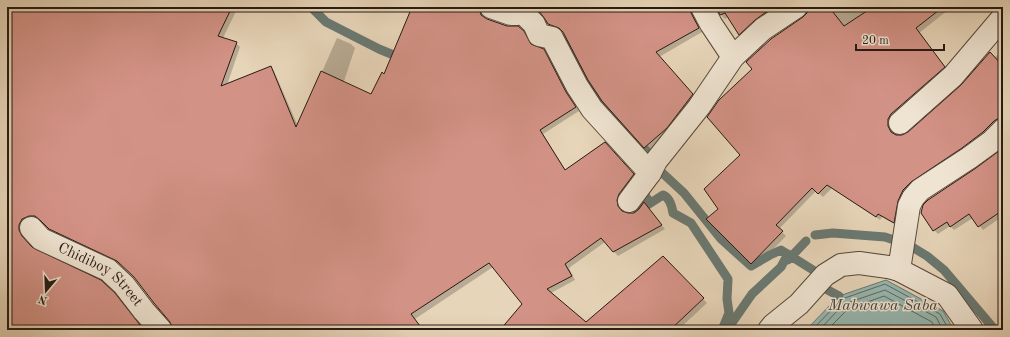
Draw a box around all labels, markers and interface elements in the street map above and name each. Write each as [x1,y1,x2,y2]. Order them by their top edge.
scale bar [856,26,944,52]
text: 20 m [862,35,889,47]
street label: Chidiboy Street [56,240,145,309]
north arrow [26,271,66,311]
text: N [37,292,49,306]
water label: Mabwawa Saba [827,298,938,314]

